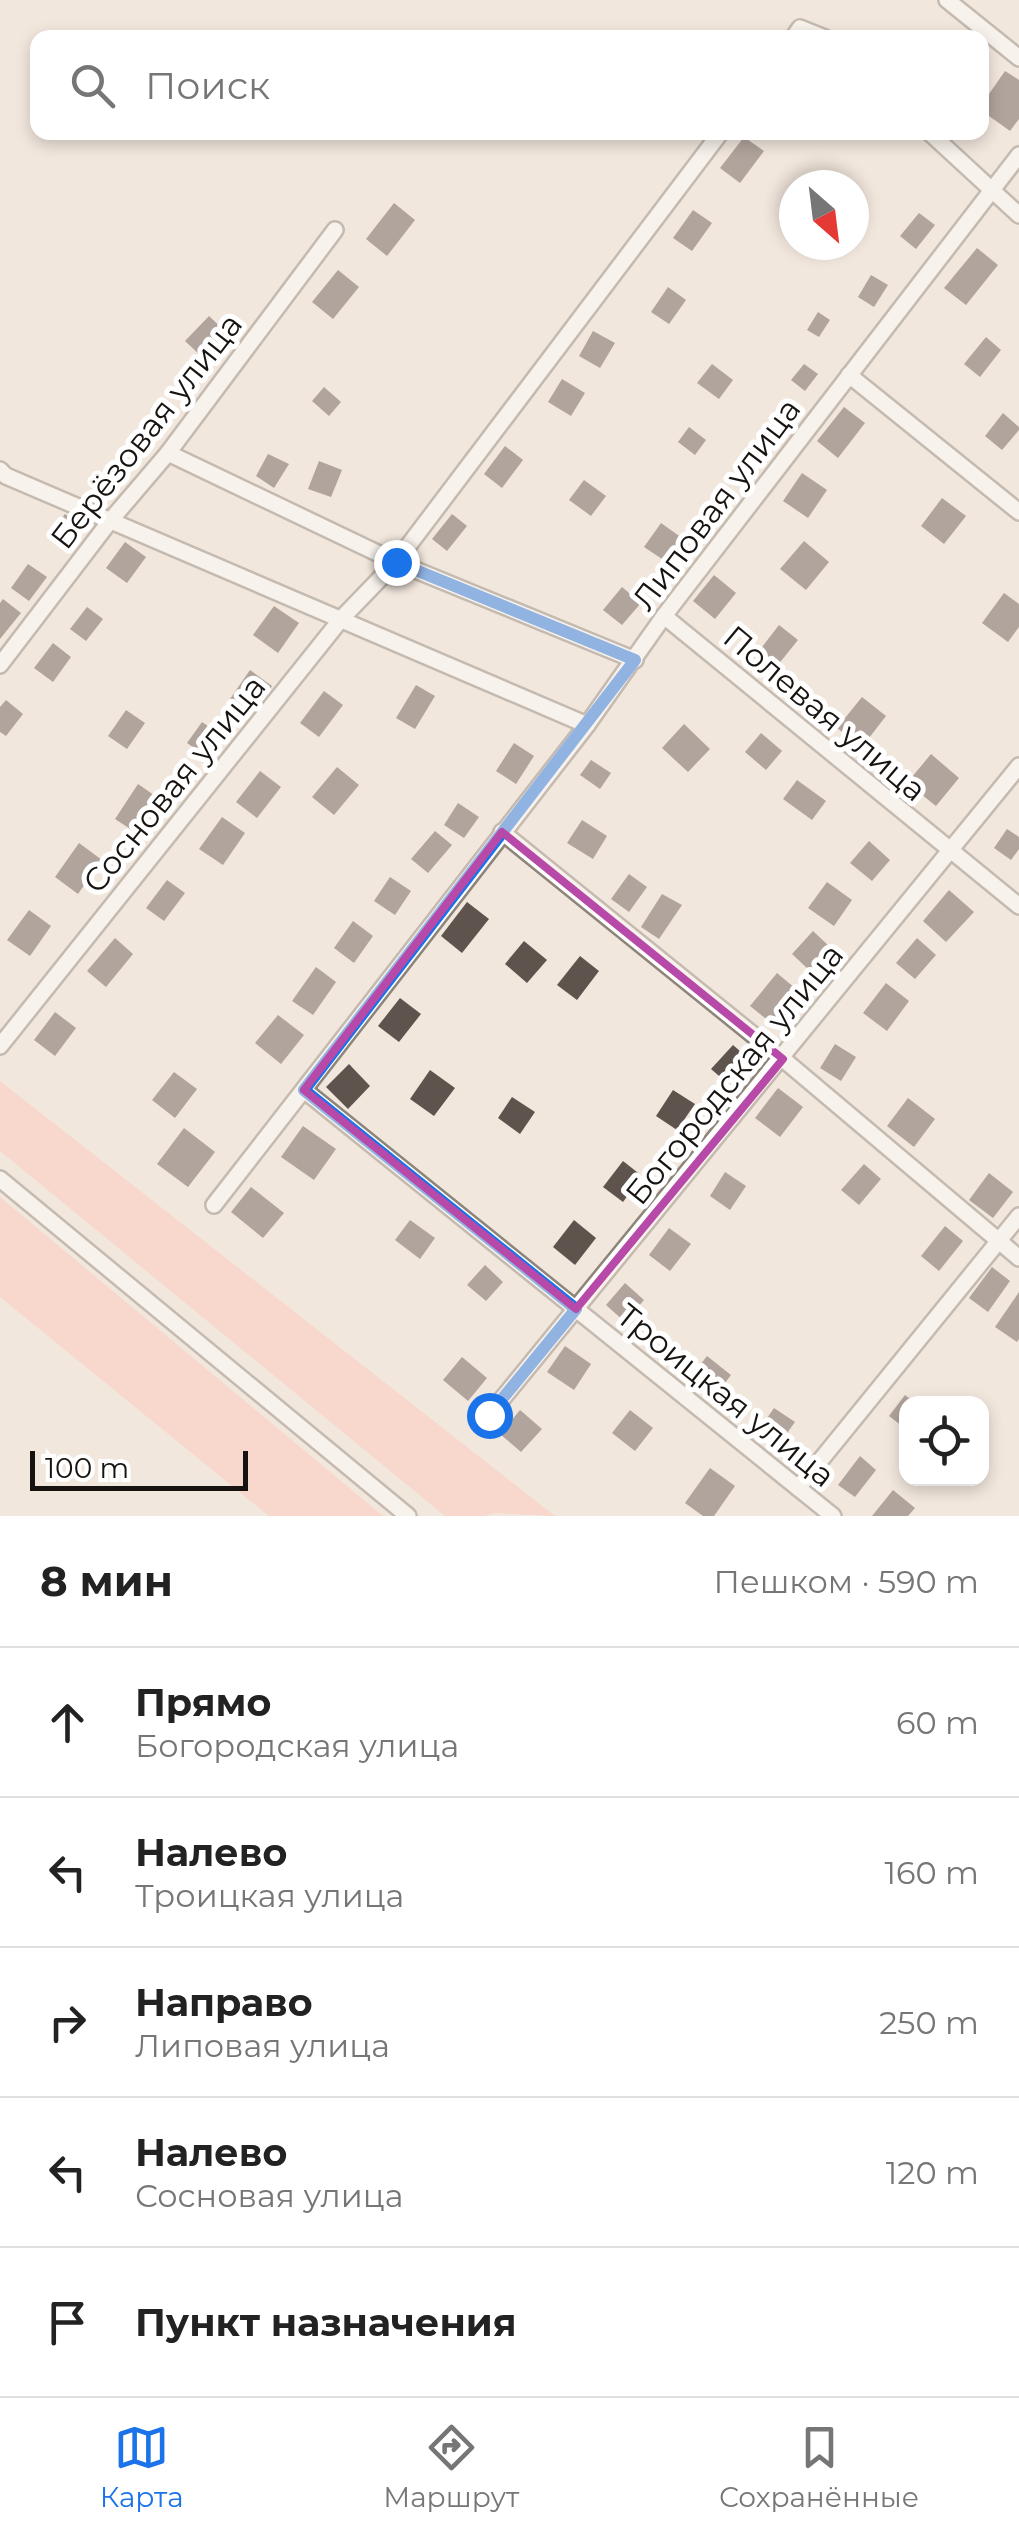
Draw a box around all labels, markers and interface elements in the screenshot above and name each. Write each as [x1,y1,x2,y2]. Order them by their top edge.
search box [30,30,989,140]
icon: search [65,58,120,113]
text: Поиск [145,62,270,109]
north arrow [779,170,869,260]
street label: Берёзовая улица [42,306,250,556]
street label: Липовая улица [624,390,808,618]
route end [374,540,420,586]
street label: Полевая улица [716,617,934,809]
street label: Сосновая улица [74,667,274,901]
street label: Богородская улица [617,936,851,1212]
street label: Троицкая улица [609,1295,843,1495]
route start [467,1393,513,1439]
map controls [899,1396,989,1486]
button: locate [899,1396,989,1486]
scale bar [30,1446,248,1490]
text: 100 m [45,1451,129,1485]
text: 8 мин [40,1555,173,1607]
text: Пешком · 590 m [714,1562,979,1601]
text: Прямо [135,1679,271,1726]
icon: ahead [40,1695,95,1750]
text: 60 m [896,1703,979,1742]
text: Богородская улица [135,1726,459,1765]
text: Налево [135,1829,287,1876]
icon: left [40,1845,95,1900]
text: 160 m [884,1853,979,1892]
text: Троицкая улица [135,1876,404,1915]
text: Направо [135,1979,313,2026]
icon: right [40,1995,95,2050]
text: 250 m [879,2003,979,2042]
text: Липовая улица [135,2026,390,2065]
text: Налево [135,2129,287,2176]
icon: left [40,2145,95,2200]
text: 120 m [886,2153,979,2192]
text: Сосновая улица [135,2176,403,2215]
icon: arrive [40,2295,95,2350]
text: Пункт назначения [135,2299,517,2346]
tab: Карта [100,2420,184,2514]
tab: Маршрут [383,2420,519,2514]
tab: Сохранённые [719,2420,919,2514]

